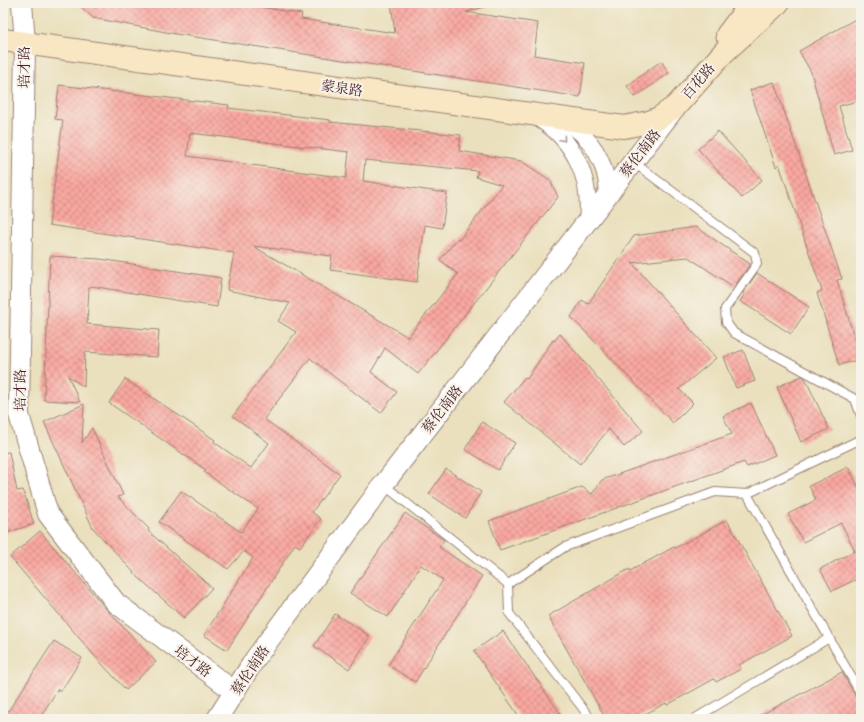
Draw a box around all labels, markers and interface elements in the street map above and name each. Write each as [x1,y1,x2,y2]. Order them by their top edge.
street label: 培才路 [15,46,33,88]
street label: 百花路 [677,59,719,103]
street label: 蒙泉路 [320,76,364,100]
street label: 蔡伦南路 [616,125,664,181]
one-way arrow [559,134,566,142]
street label: 培才路 [11,369,29,411]
street label: 蔡伦南路 [418,381,466,437]
street label: 培才路 [171,641,215,681]
street label: 蔡伦南路 [227,642,273,698]

